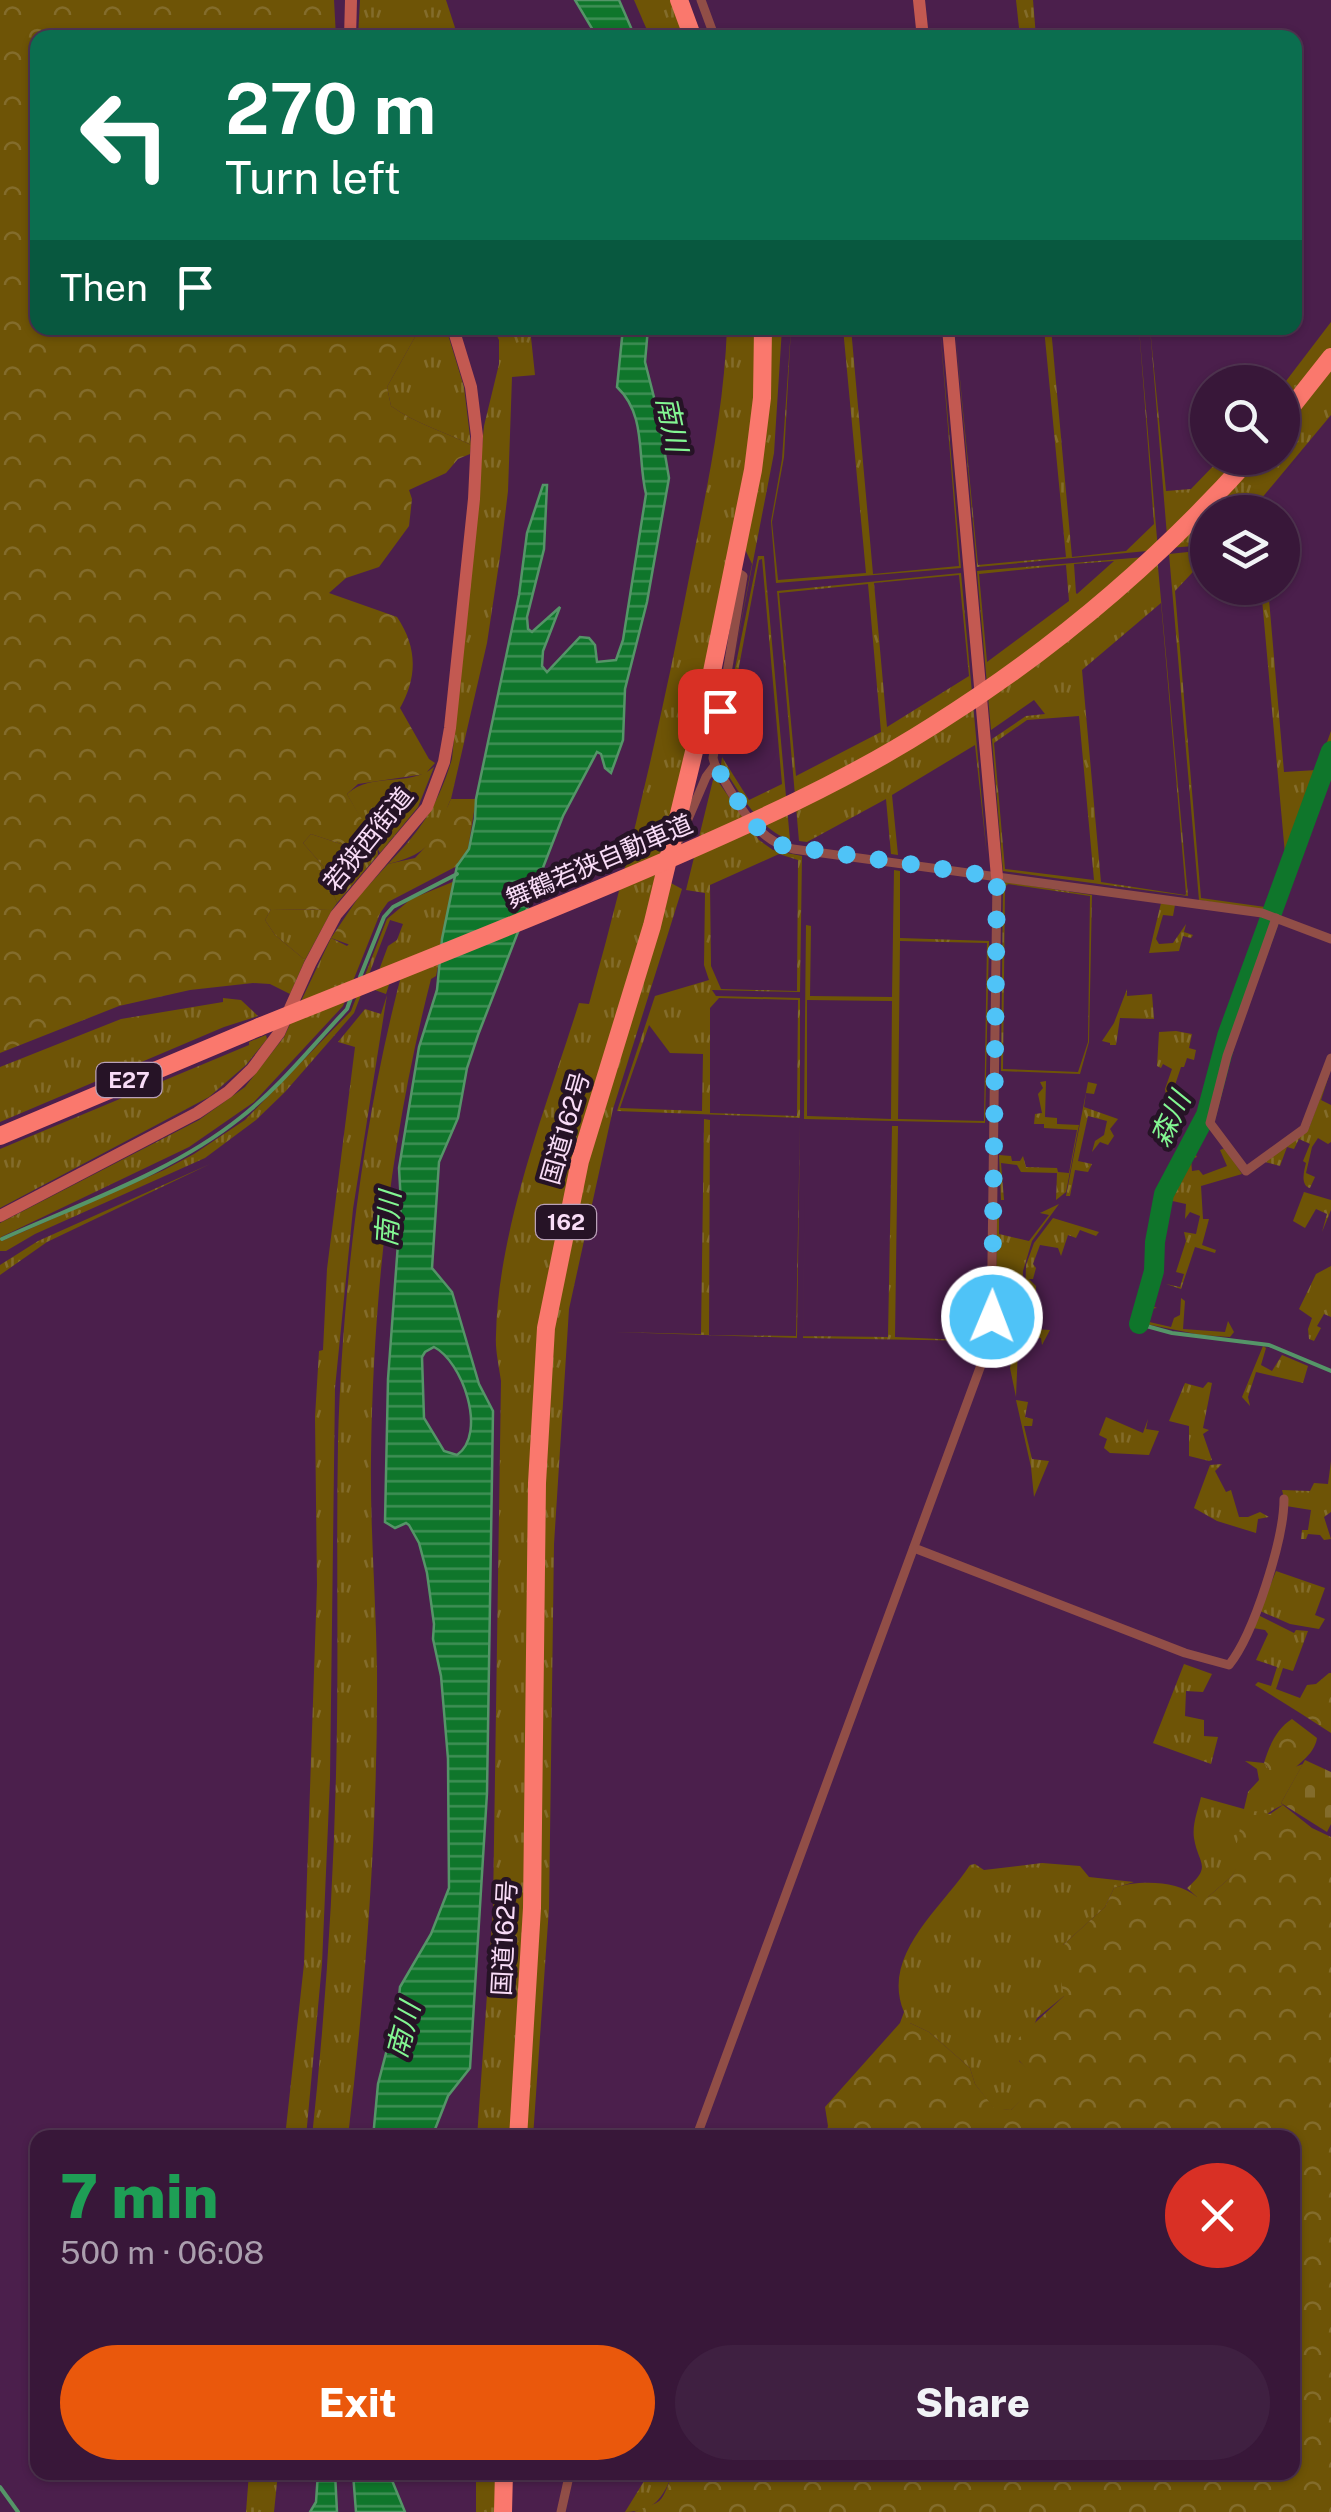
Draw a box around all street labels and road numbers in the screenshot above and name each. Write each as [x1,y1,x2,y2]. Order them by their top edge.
street label: 若狭西街道 [317,781,419,897]
street label: 舞鶴若狭自動車道 [501,808,697,914]
road number: E27 [96,1063,162,1097]
street label: 国道162号 [535,1068,595,1188]
road number: 162 [536,1205,596,1239]
street label: 国道162号 [486,1879,522,1997]

